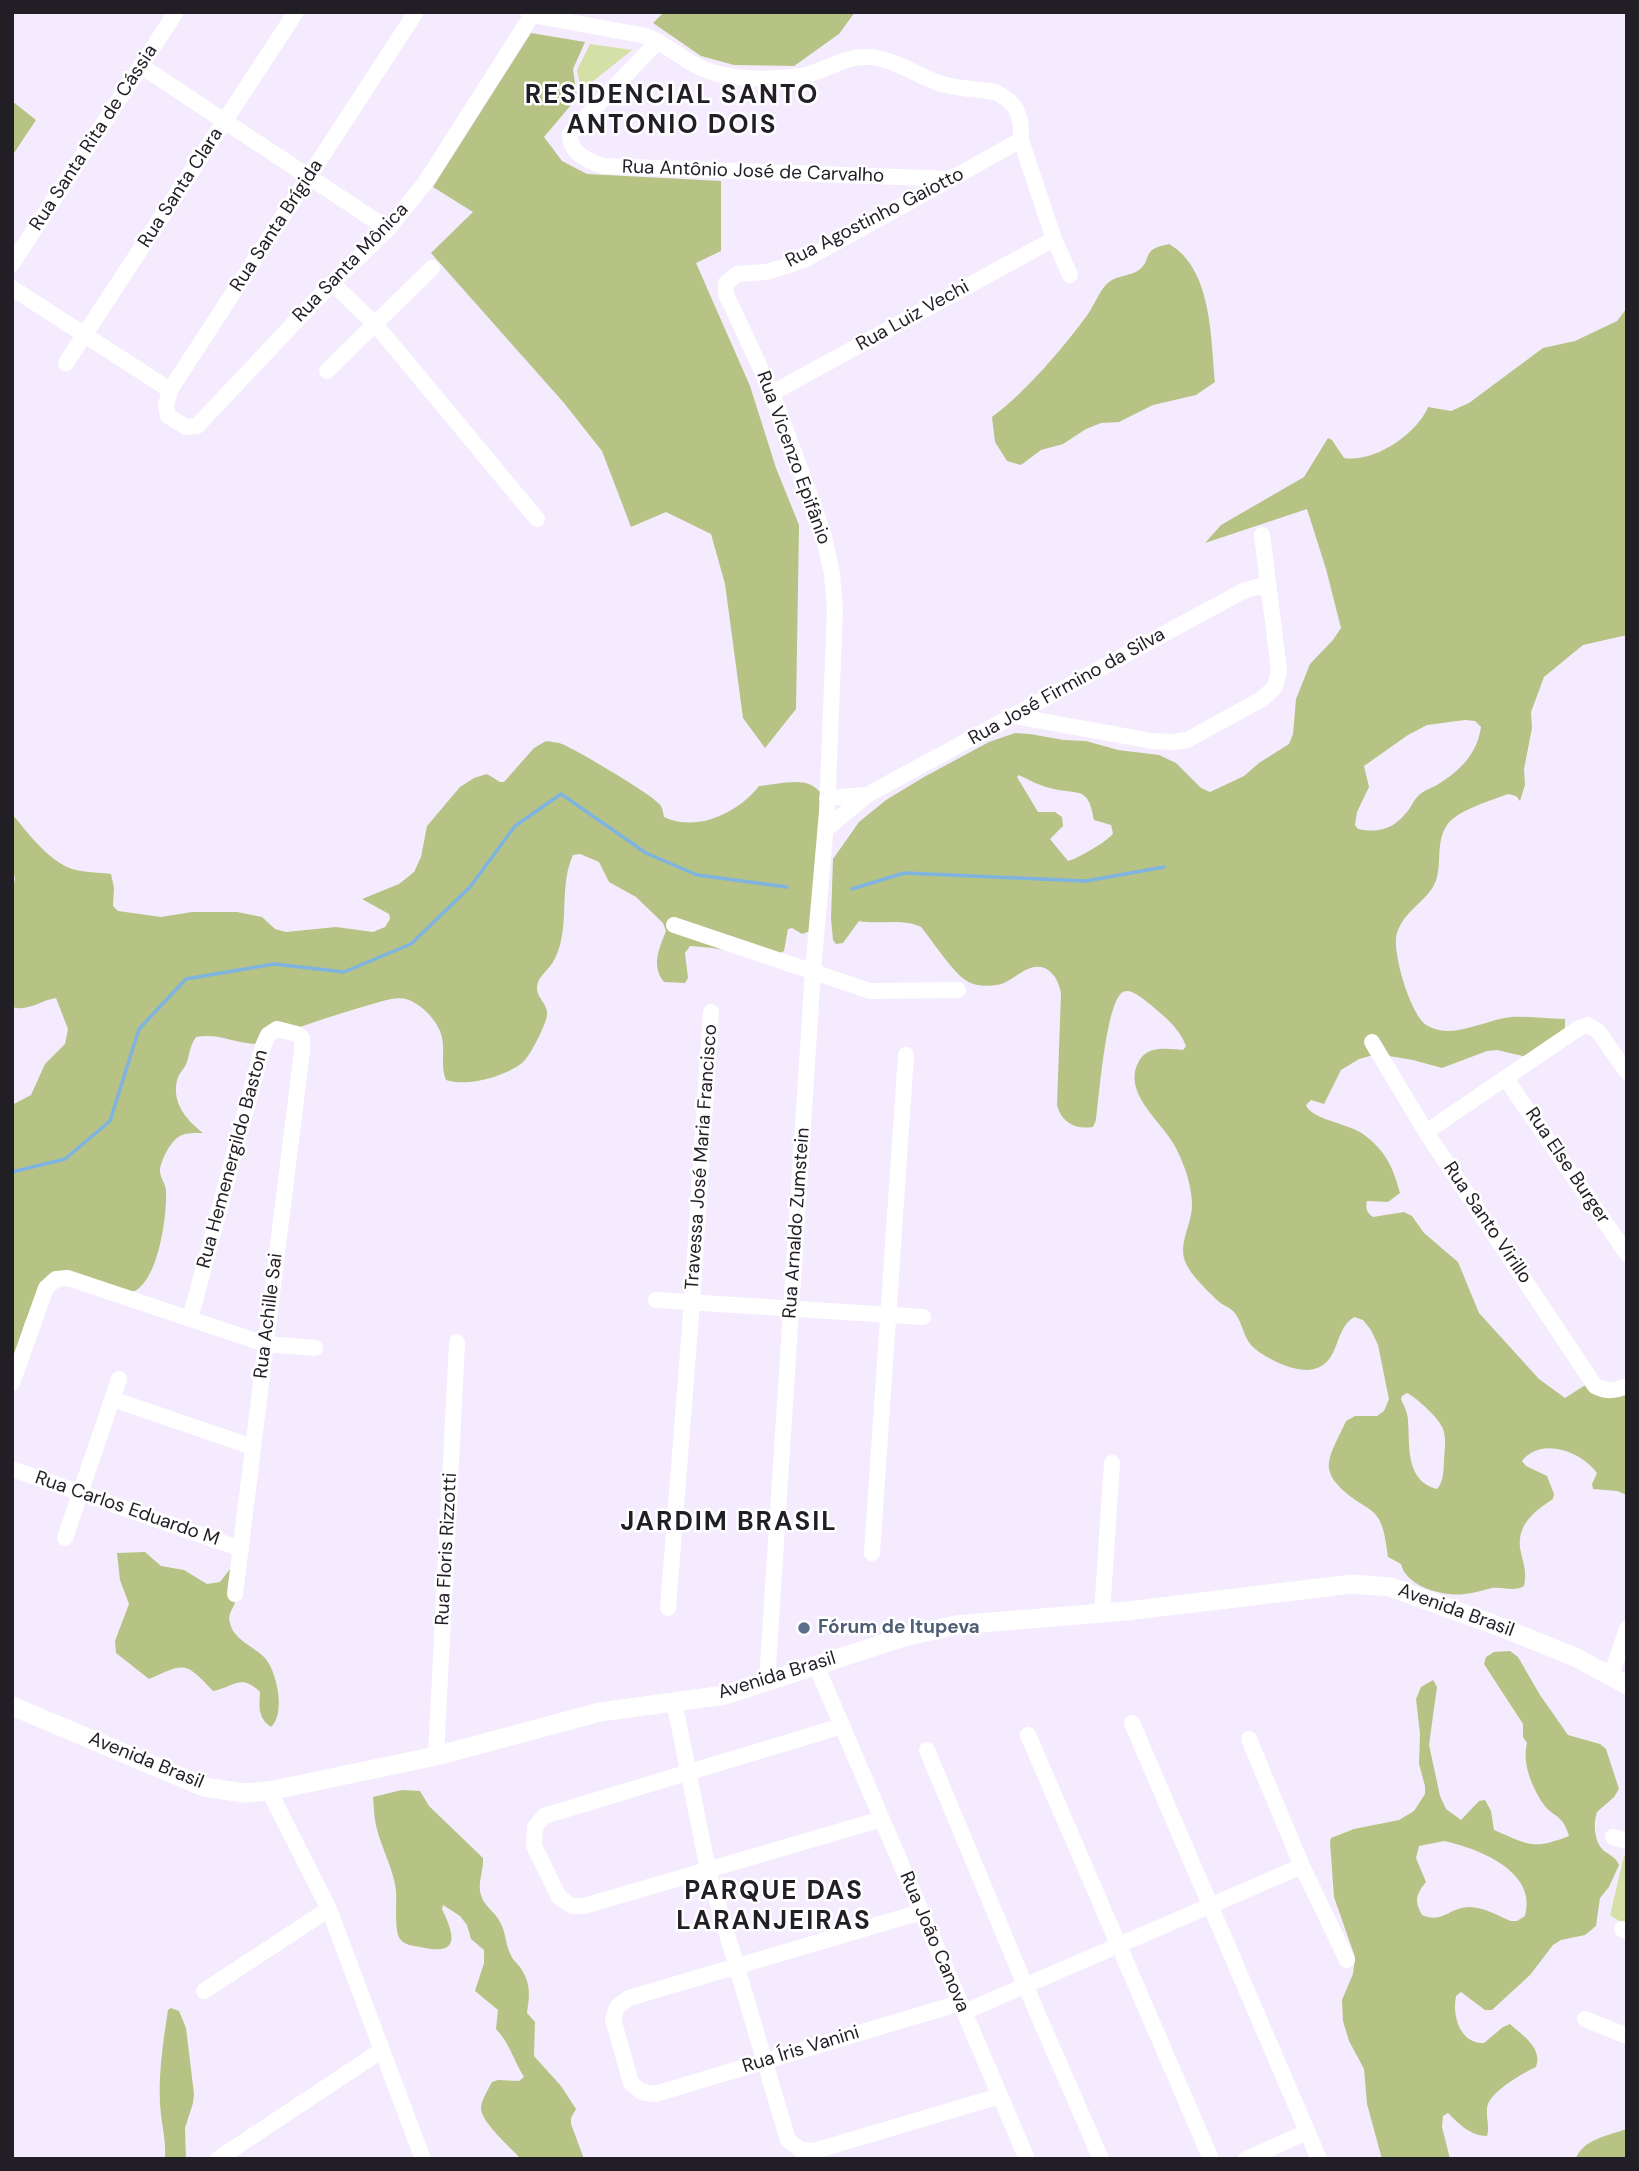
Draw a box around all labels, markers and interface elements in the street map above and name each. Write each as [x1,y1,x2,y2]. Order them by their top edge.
street label: Rua Santa Rita de Cássia [25,41,163,235]
district label: RESIDENCIAL SANTO ANTONIO DOIS [527,80,817,142]
street label: Rua Santa Clara [134,124,228,252]
street label: Rua Santa Brígida [226,156,328,296]
street label: Rua Antônio José de Carvalho [621,156,885,188]
street label: Rua Agostinho Gaiotto [782,163,968,273]
street label: Rua Santa Mônica [288,199,414,327]
street label: Rua Luiz Vechi [853,276,973,356]
street label: Rua Vicenzo Epifânio [751,368,835,548]
street label: Rua José Firmino da Silva [965,623,1169,751]
street label: Travessa José Maria Francisco [681,1023,723,1291]
street label: Rua Hemenergildo Baston [193,1047,273,1271]
street label: Rua Else Burger [1520,1104,1614,1228]
street label: Rua Arnaldo Zumstein [779,1127,815,1319]
street label: Rua Santo Virillo [1438,1158,1536,1288]
street label: Rua Achille Sai [250,1252,288,1380]
street label: Rua Carlos Eduardo M [32,1467,222,1551]
street label: Rua Floris Rizzotti [432,1472,462,1626]
district label: JARDIM BRASIL [622,1507,836,1539]
street label: Avenida Brasil [1395,1579,1517,1643]
place label: Fórum de Itupeva [818,1617,980,1639]
marker: Fórum de Itupeva [796,1620,812,1636]
street label: Avenida Brasil [715,1647,839,1705]
street label: Avenida Brasil [85,1728,207,1794]
street label: Rua João Canova [894,1868,974,2016]
district label: PARQUE DAS LARANJEIRAS [678,1876,870,1938]
street label: Rua Íris Vanini [740,2021,862,2079]

